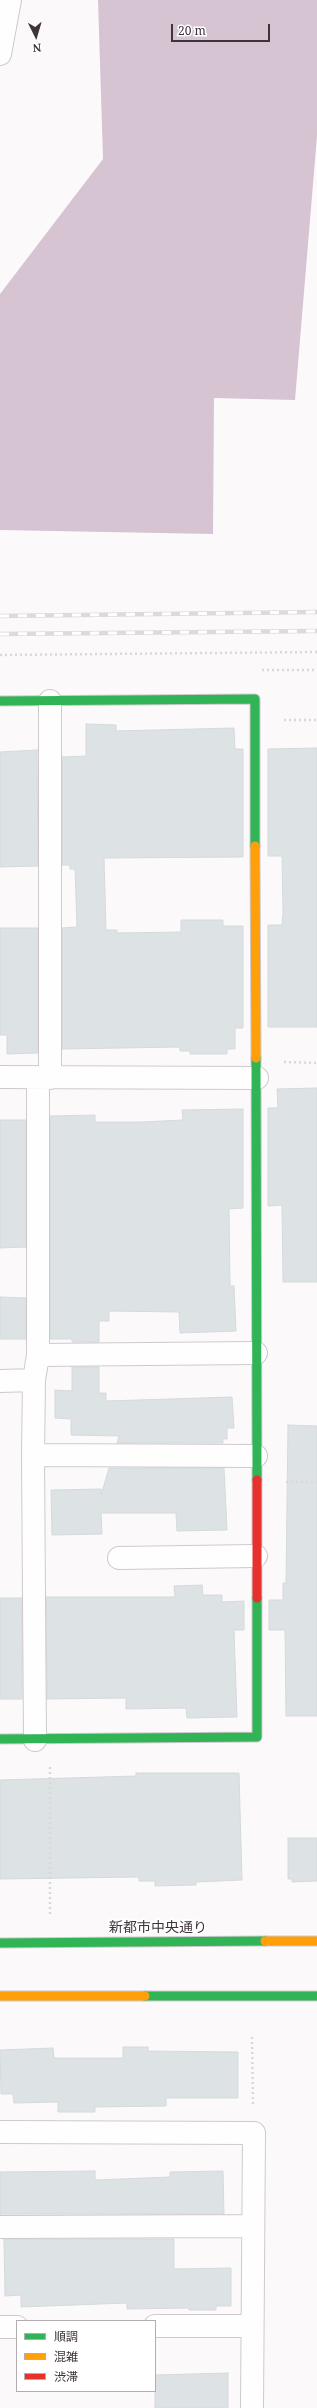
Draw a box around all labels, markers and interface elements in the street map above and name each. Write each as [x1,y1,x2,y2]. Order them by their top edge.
north arrow [16,16,56,56]
scale bar [173,16,272,42]
text: 20 m [178,22,206,39]
text: N [32,41,42,56]
street label: 新都市中央通り [109,1920,207,1936]
legend [16,2320,156,2392]
text: 順調 [54,2328,78,2345]
text: 混雑 [54,2348,78,2365]
text: 渋滞 [54,2368,78,2385]

